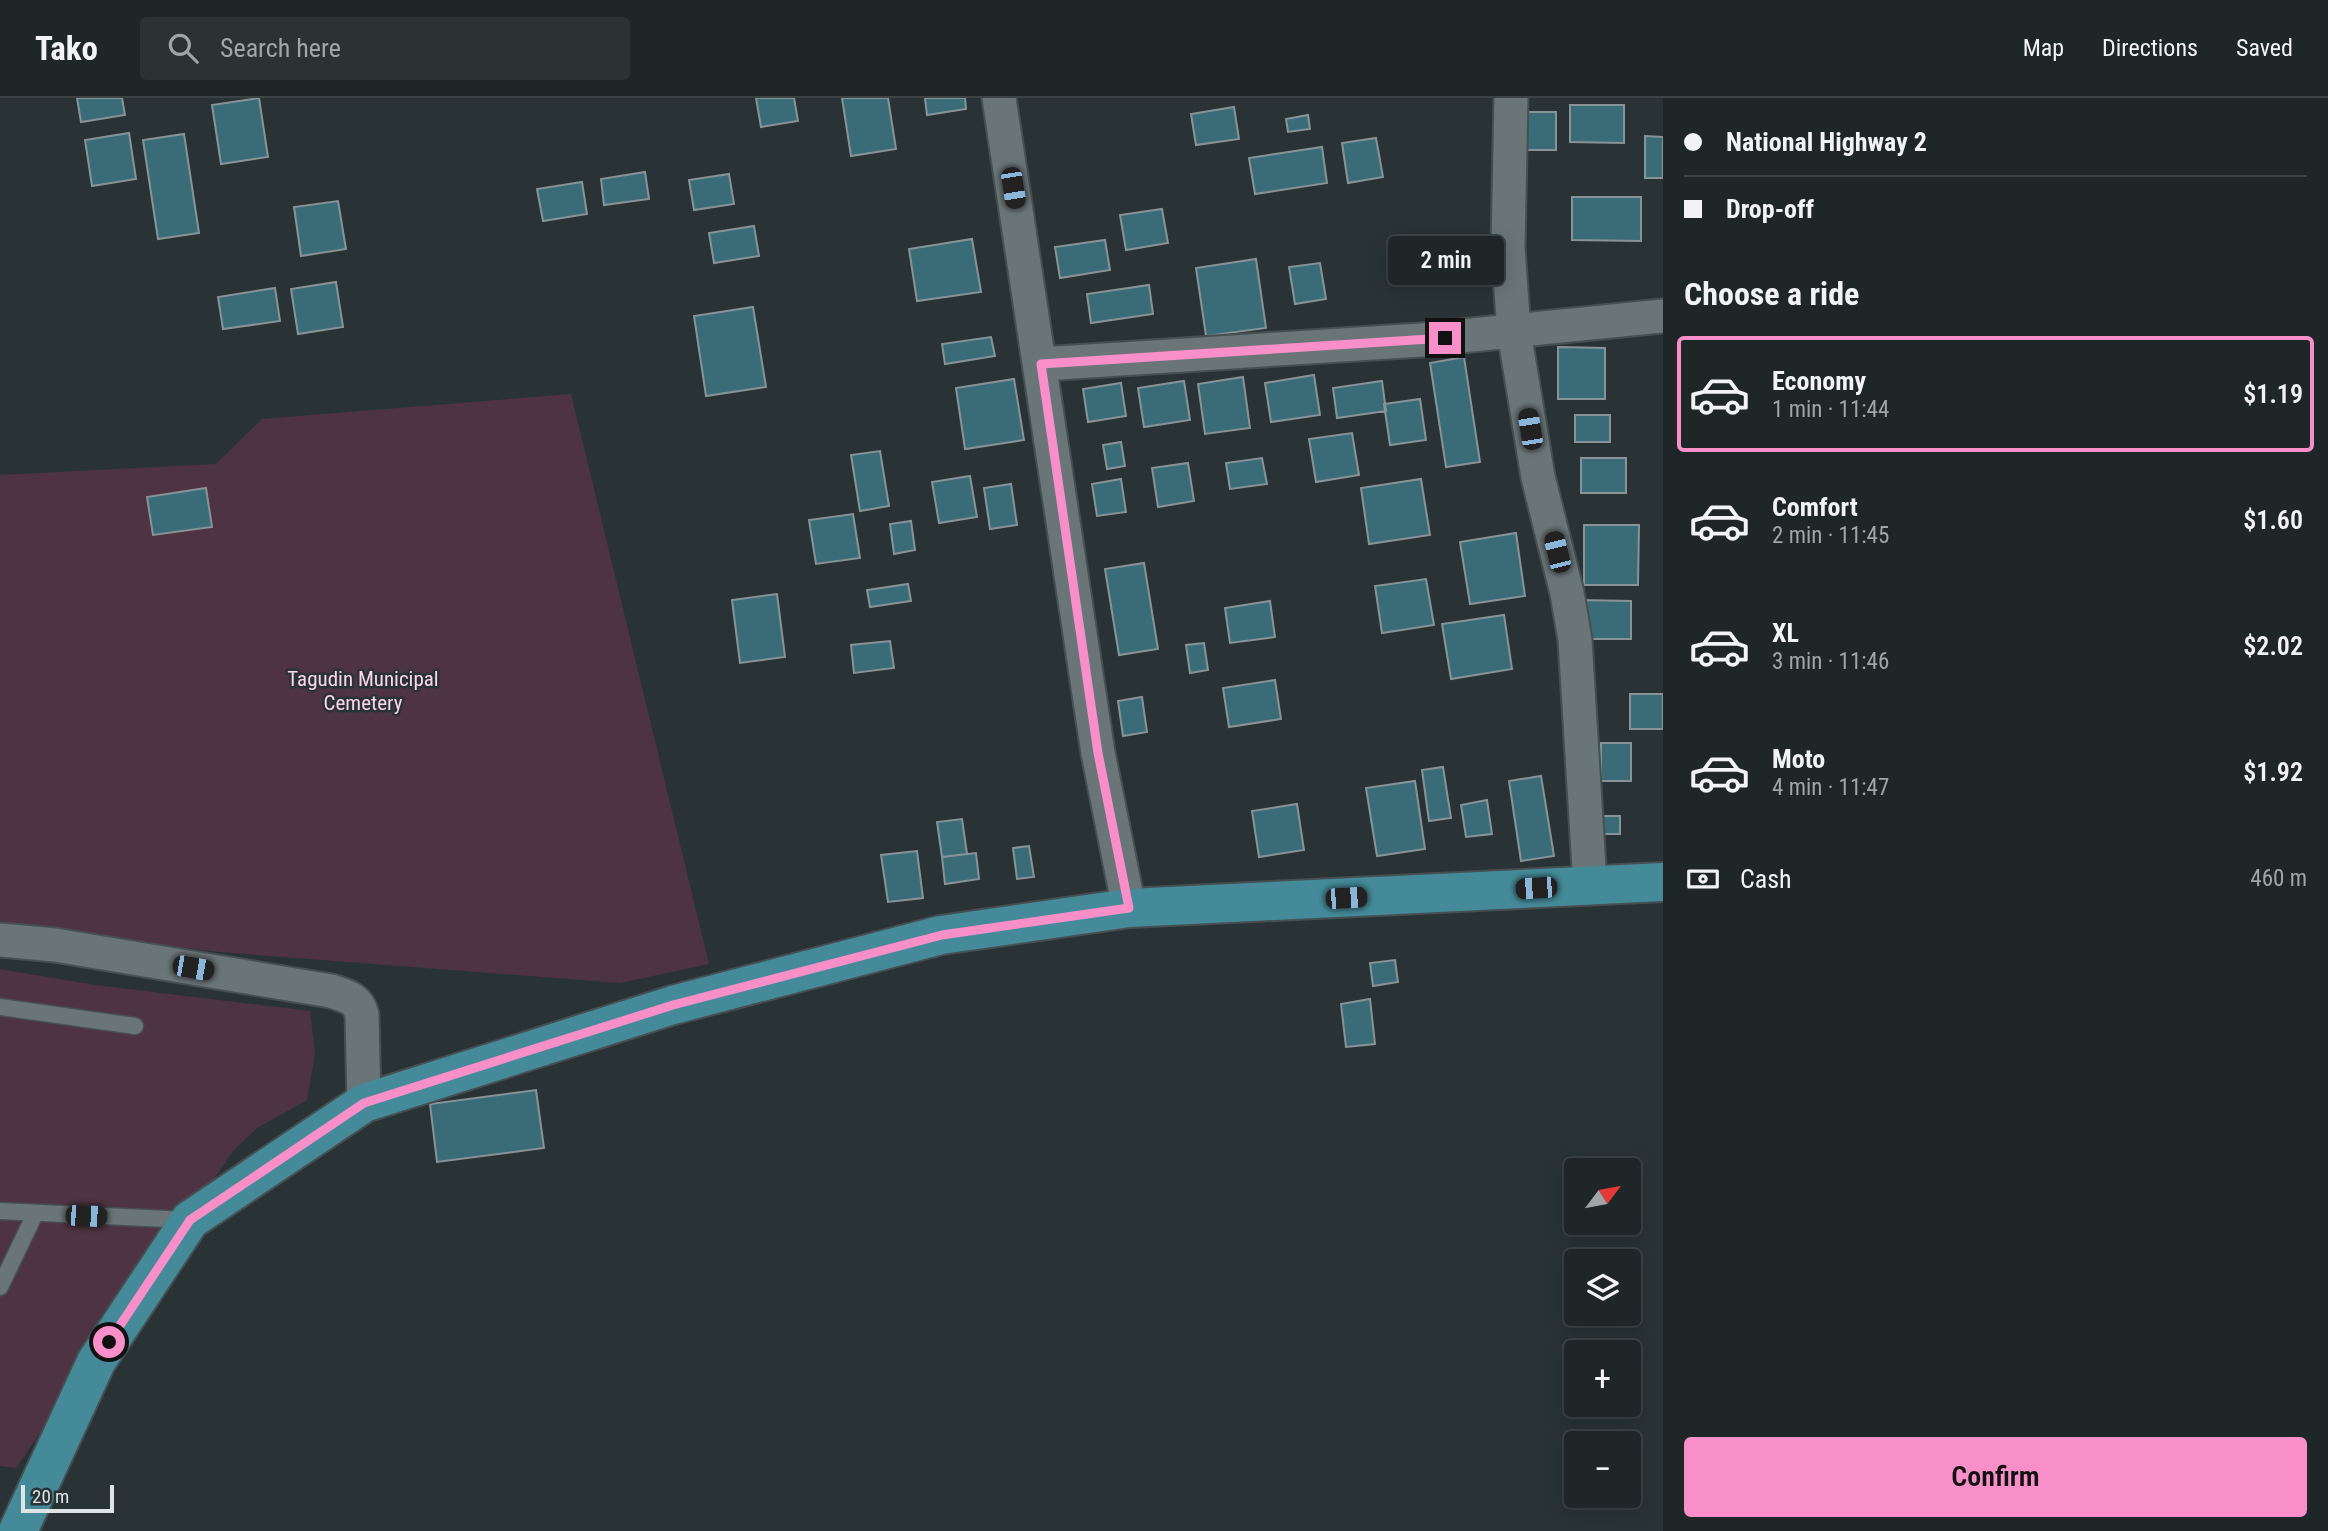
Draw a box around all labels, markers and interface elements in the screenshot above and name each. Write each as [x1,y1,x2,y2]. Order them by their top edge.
search box [140,17,630,80]
text: Tako [35,29,98,68]
icon: search [164,29,202,67]
text: Search here [220,33,341,63]
text: Map [2023,34,2064,62]
text: Directions [2102,34,2198,62]
text: Saved [2236,34,2293,62]
text: National Highway 2 [1726,127,1927,157]
car [1000,166,1027,210]
text: Drop-off [1726,194,1814,224]
callout: 2 min [1387,236,1503,286]
text: 2 min [1421,247,1471,274]
text: Choose a ride [1684,275,1859,313]
route end [1429,322,1461,354]
icon: car [1688,363,1751,426]
text: Economy [1772,366,1866,396]
text: $1.19 [2243,379,2303,409]
text: 1 min · 11:44 [1772,396,1889,423]
car [1517,407,1544,451]
icon: car [1688,489,1751,552]
text: Comfort [1772,492,1858,522]
text: $1.60 [2243,505,2303,535]
text: 2 min · 11:45 [1772,522,1889,549]
car [1542,529,1573,575]
icon: car [1688,615,1751,678]
text: XL [1772,618,1799,648]
text: $2.02 [2243,631,2303,661]
text: 3 min · 11:46 [1772,648,1889,675]
park label: Tagudin Municipal Cemetery [287,667,439,715]
icon: car [1688,741,1751,804]
text: Moto [1772,744,1825,774]
text: $1.92 [2243,757,2303,787]
text: 4 min · 11:47 [1772,774,1889,801]
icon: cash [1684,860,1722,898]
text: Cash [1740,864,1792,894]
text: 460 m [2250,865,2307,892]
car [1515,876,1558,900]
car [1325,886,1368,910]
car [171,954,216,982]
north arrow [1564,1158,1642,1236]
map controls [1564,1158,1641,1508]
car [65,1205,108,1227]
button: layers [1564,1249,1641,1326]
route start [93,1326,125,1358]
button: + [1564,1340,1641,1417]
button: − [1564,1431,1641,1508]
button: Confirm [1684,1437,2307,1517]
scale bar [21,1482,114,1514]
text: 20 m [32,1485,69,1508]

